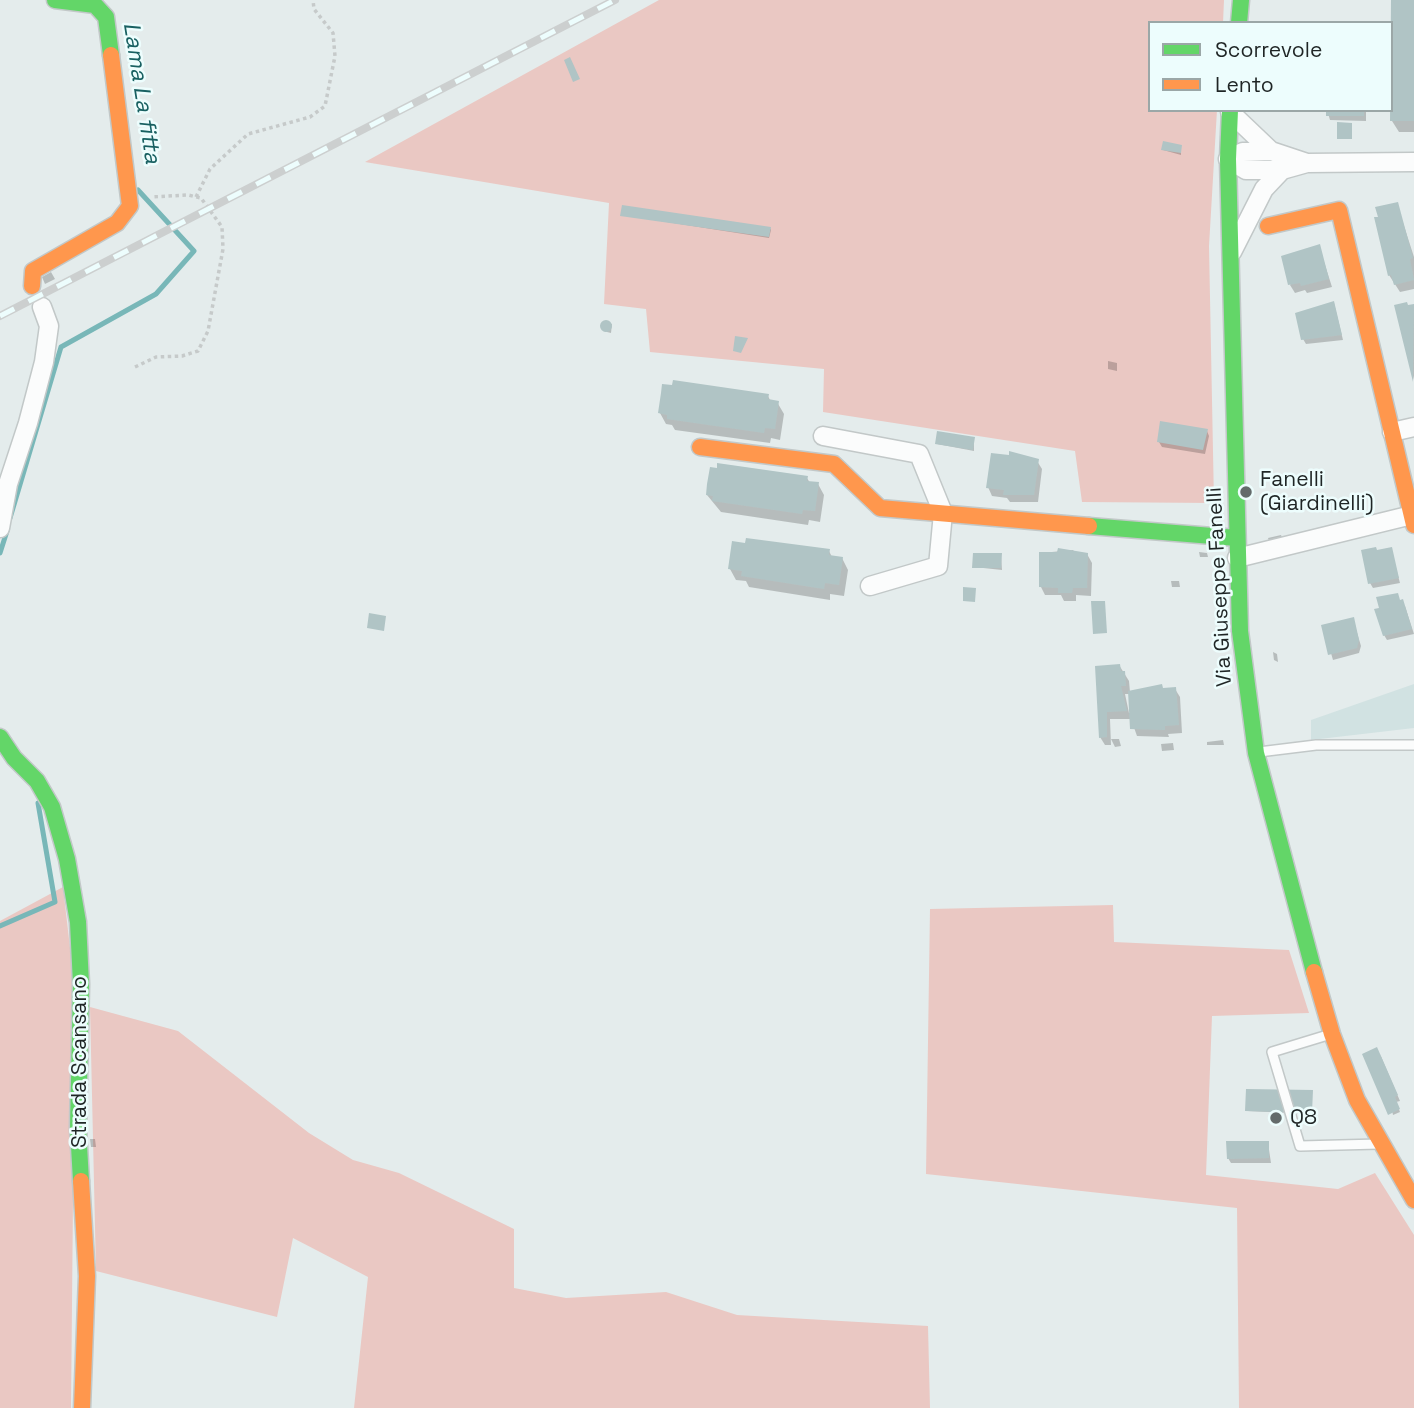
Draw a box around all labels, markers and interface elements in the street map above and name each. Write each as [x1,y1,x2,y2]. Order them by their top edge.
water label: Lama La fitta [116,20,166,166]
legend [1148,21,1393,112]
text: Scorrevole [1215,36,1322,63]
text: Lento [1215,71,1274,98]
place label: Fanelli (Giardinelli) [1260,467,1374,517]
marker: Fanelli (Giardinelli) [1238,484,1254,500]
street label: Via Giuseppe Fanelli [1202,487,1238,687]
street label: Strada Scansano [67,976,93,1148]
place label: Q8 [1290,1105,1317,1131]
marker: Q8 [1268,1110,1284,1126]

